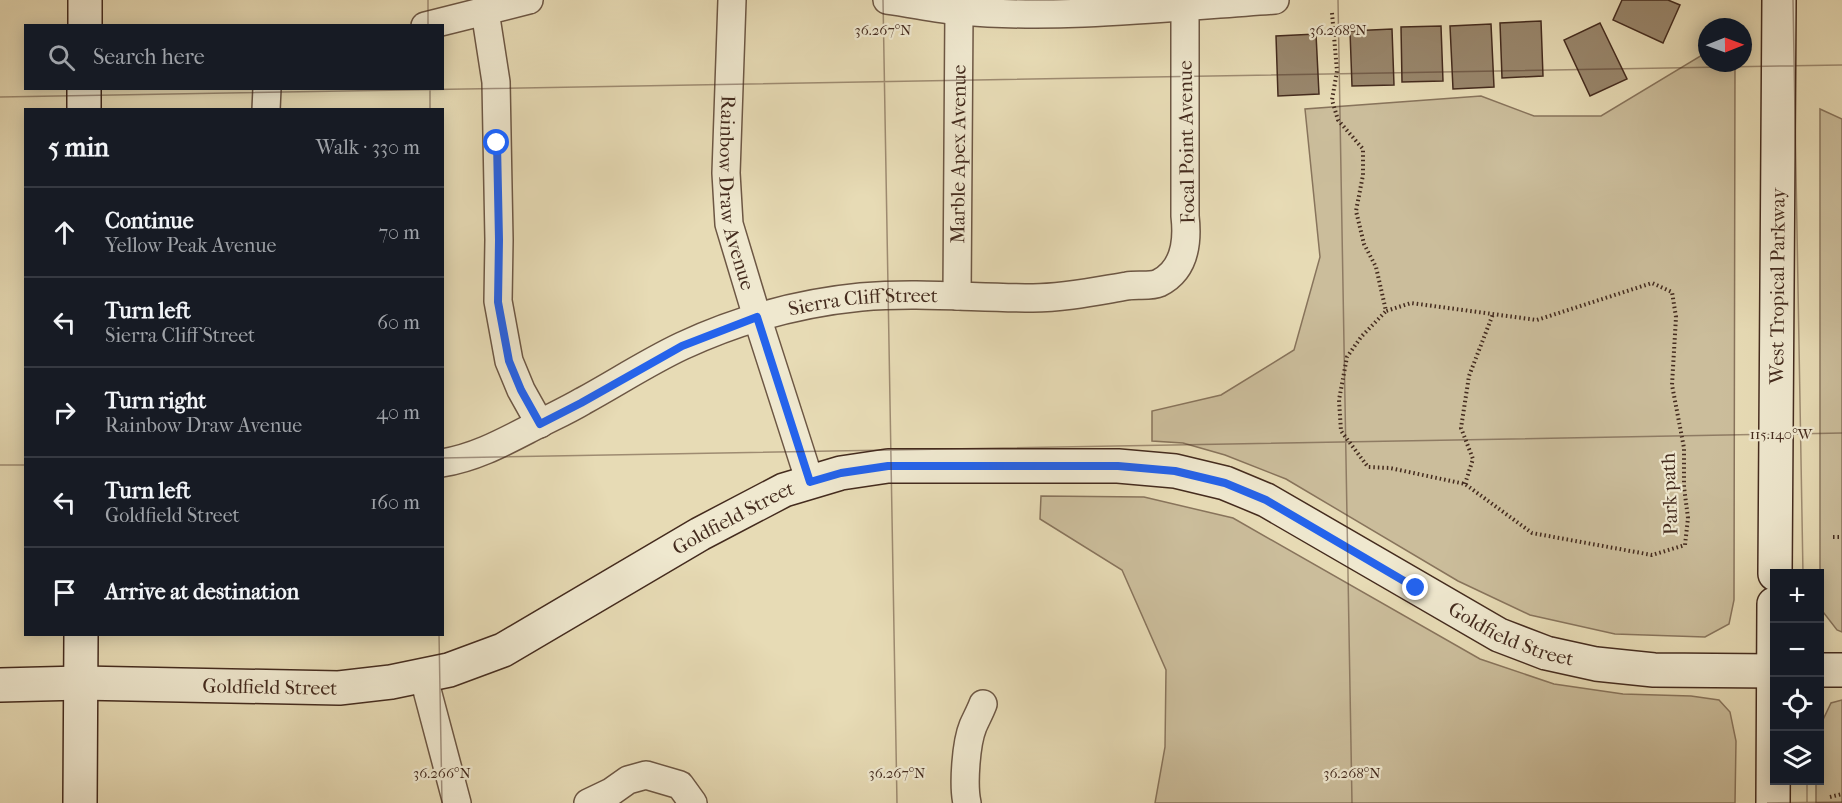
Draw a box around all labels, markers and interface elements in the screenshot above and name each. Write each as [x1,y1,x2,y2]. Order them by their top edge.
north arrow [1698,18,1752,72]
text: 36.267°N [855,21,912,39]
text: 36.268°N [1309,21,1367,39]
search box [24,24,444,90]
icon: search [45,41,78,74]
text: Search here [93,44,205,70]
street label: Focal Point Avenue [1174,60,1199,224]
street label: Marble Apex Avenue [946,64,971,244]
street label: Rainbow Draw Avenue [714,95,759,293]
route start [483,129,509,155]
text: 5 min [48,132,109,163]
text: Walk · 330 m [316,136,420,159]
street label: West Tropical Parkway [1765,186,1790,385]
text: Continue [105,208,194,234]
icon: ahead [48,216,81,249]
text: 70 m [378,221,420,244]
text: Yellow Peak Avenue [105,234,276,257]
street label: Sierra Cliff Street [786,284,938,321]
text: Turn left [105,298,191,324]
icon: left [48,306,81,339]
text: 60 m [377,311,420,334]
text: Sierra Cliff Street [105,324,255,347]
text: Turn right [105,388,206,414]
icon: right [48,396,81,429]
text: 40 m [376,401,420,424]
text: Rainbow Draw Avenue [105,414,302,437]
text: 115.140°W [1750,425,1814,443]
street label: Park path [1657,452,1682,536]
street label: Goldfield Street [668,477,797,560]
text: Turn left [105,478,191,504]
icon: left [48,486,81,519]
text: 160 m [370,491,420,514]
text: Goldfield Street [105,504,240,527]
map controls [1770,569,1824,785]
button: + [1770,569,1824,623]
route end [1402,574,1428,600]
icon: arrive [48,576,81,609]
text: Arrive at destination [105,579,299,605]
street label: Goldfield Street [1444,597,1576,671]
button: − [1770,623,1824,677]
street label: Goldfield Street [202,674,338,700]
button: locate [1770,677,1824,731]
button: layers [1770,731,1824,785]
text: 36.266°N [413,764,472,782]
text: 36.267°N [869,764,926,782]
text: 36.268°N [1323,764,1381,782]

